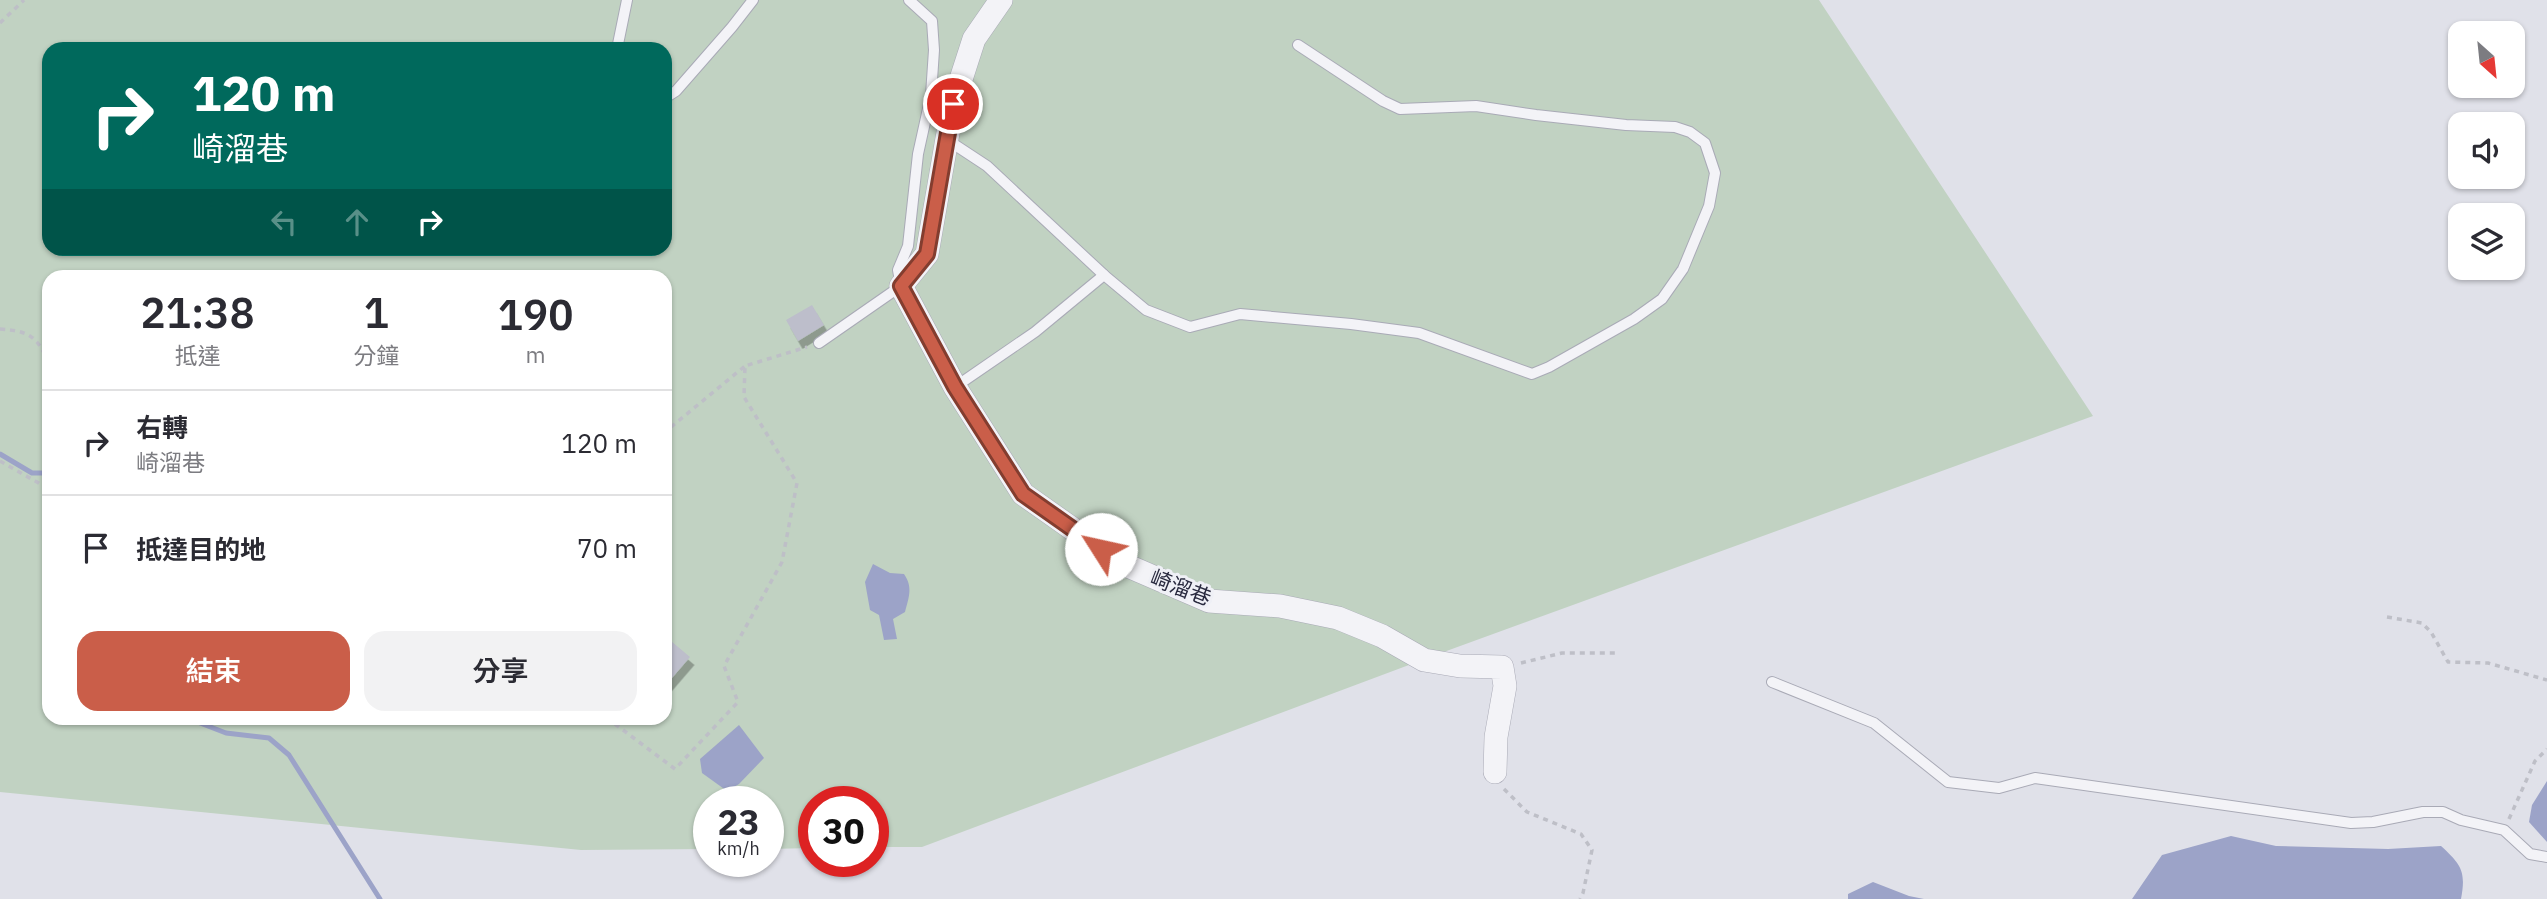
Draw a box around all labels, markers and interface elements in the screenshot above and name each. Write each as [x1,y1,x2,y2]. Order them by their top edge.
north arrow [2448,21,2525,98]
map controls [2448,21,2525,280]
text: 120 m [192,61,336,124]
icon: right [77,70,168,161]
pin [923,74,983,134]
icon: arrive [934,85,972,123]
button: sound [2448,112,2525,189]
text: 崎溜巷 [192,127,288,169]
icon: left [265,203,303,241]
icon: ahead [338,203,376,241]
icon: right [411,203,449,241]
button: layers [2448,203,2525,280]
text: 21:38 [141,285,255,340]
text: 1 [364,285,389,340]
text: 190 [498,287,573,342]
text: m [526,339,546,369]
text: 抵達 [175,340,221,370]
text: 分鐘 [353,340,399,370]
text: 右轉 [136,410,188,444]
icon: right [77,424,115,462]
text: 120 m [561,426,637,460]
text: 崎溜巷 [136,447,205,477]
position arrow [1064,512,1138,586]
icon: arrive [77,529,115,567]
text: 70 m [577,531,637,565]
text: 抵達目的地 [136,532,266,566]
street label: 崎溜巷 [1147,563,1215,611]
button: 結束 [77,631,350,711]
button: 分享 [364,631,637,711]
speed limit sign: 30 [798,786,889,877]
text: 23 [717,799,760,845]
text: km/h [717,837,760,860]

